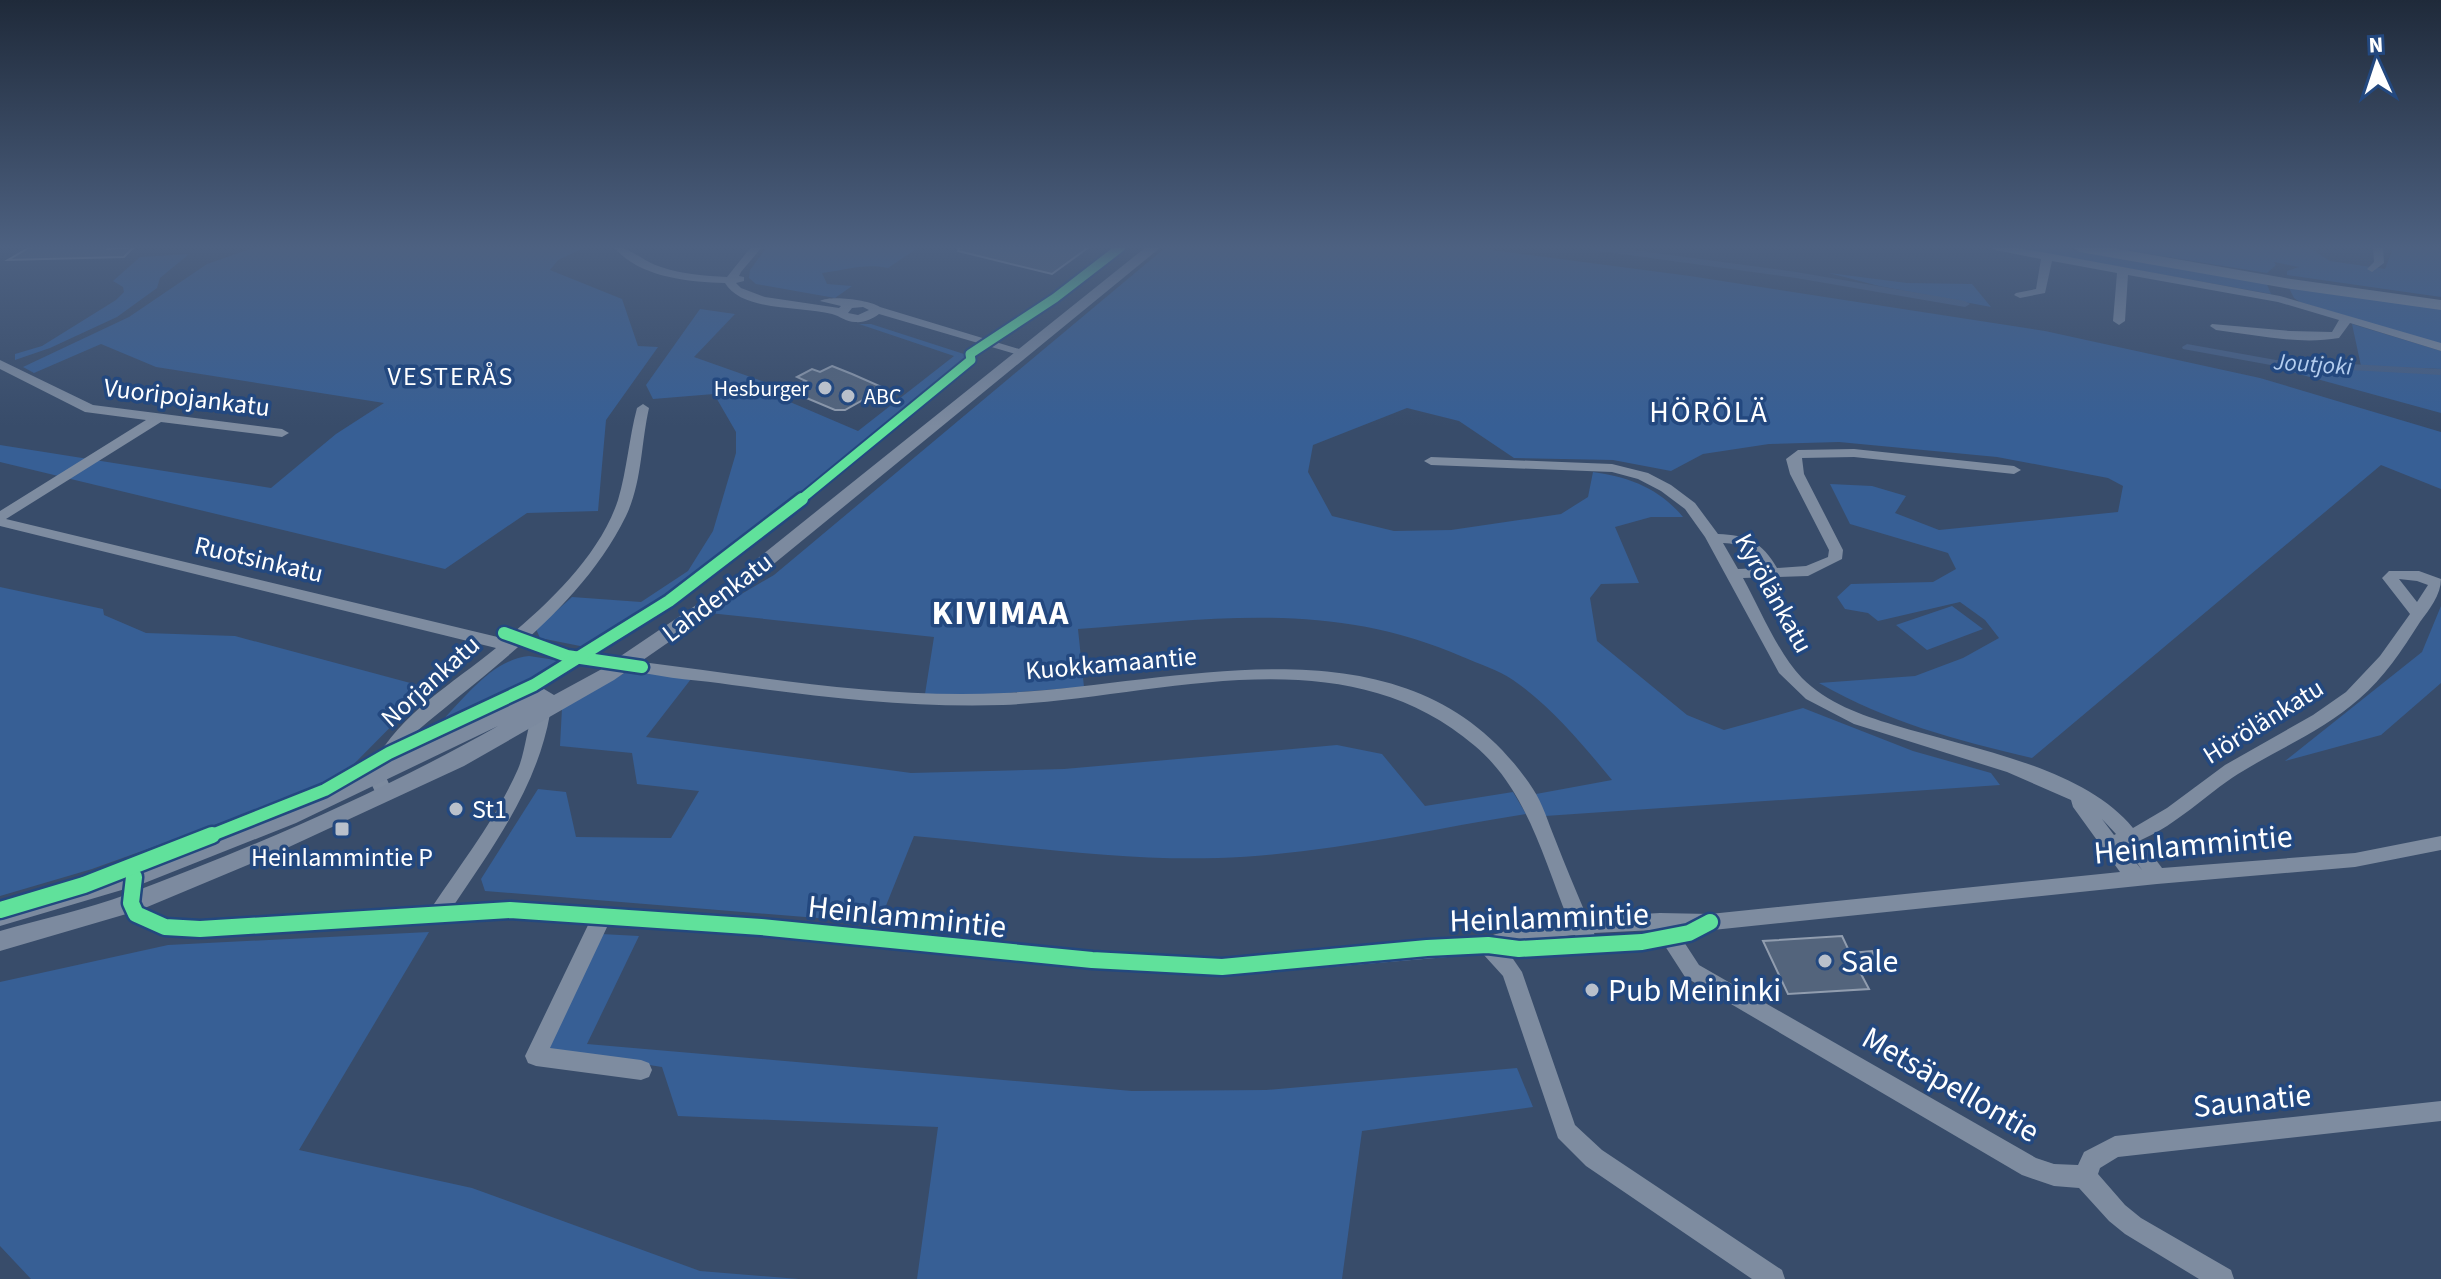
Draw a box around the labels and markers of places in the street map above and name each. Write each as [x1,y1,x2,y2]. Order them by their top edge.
place label: Hesburger [714,373,809,405]
marker: Hesburger [816,379,834,397]
place label: ABC [864,381,901,413]
marker: ABC [839,387,857,405]
place label: St1 [472,791,507,828]
marker: St1 [447,800,465,818]
marker: Heinlammintie P [333,820,351,838]
place label: Heinlammintie P [251,839,433,876]
place label: Sale [1841,939,1898,985]
marker: Sale [1816,952,1834,970]
place label: Pub Meininki [1608,968,1781,1014]
marker: Pub Meininki [1583,981,1601,999]

